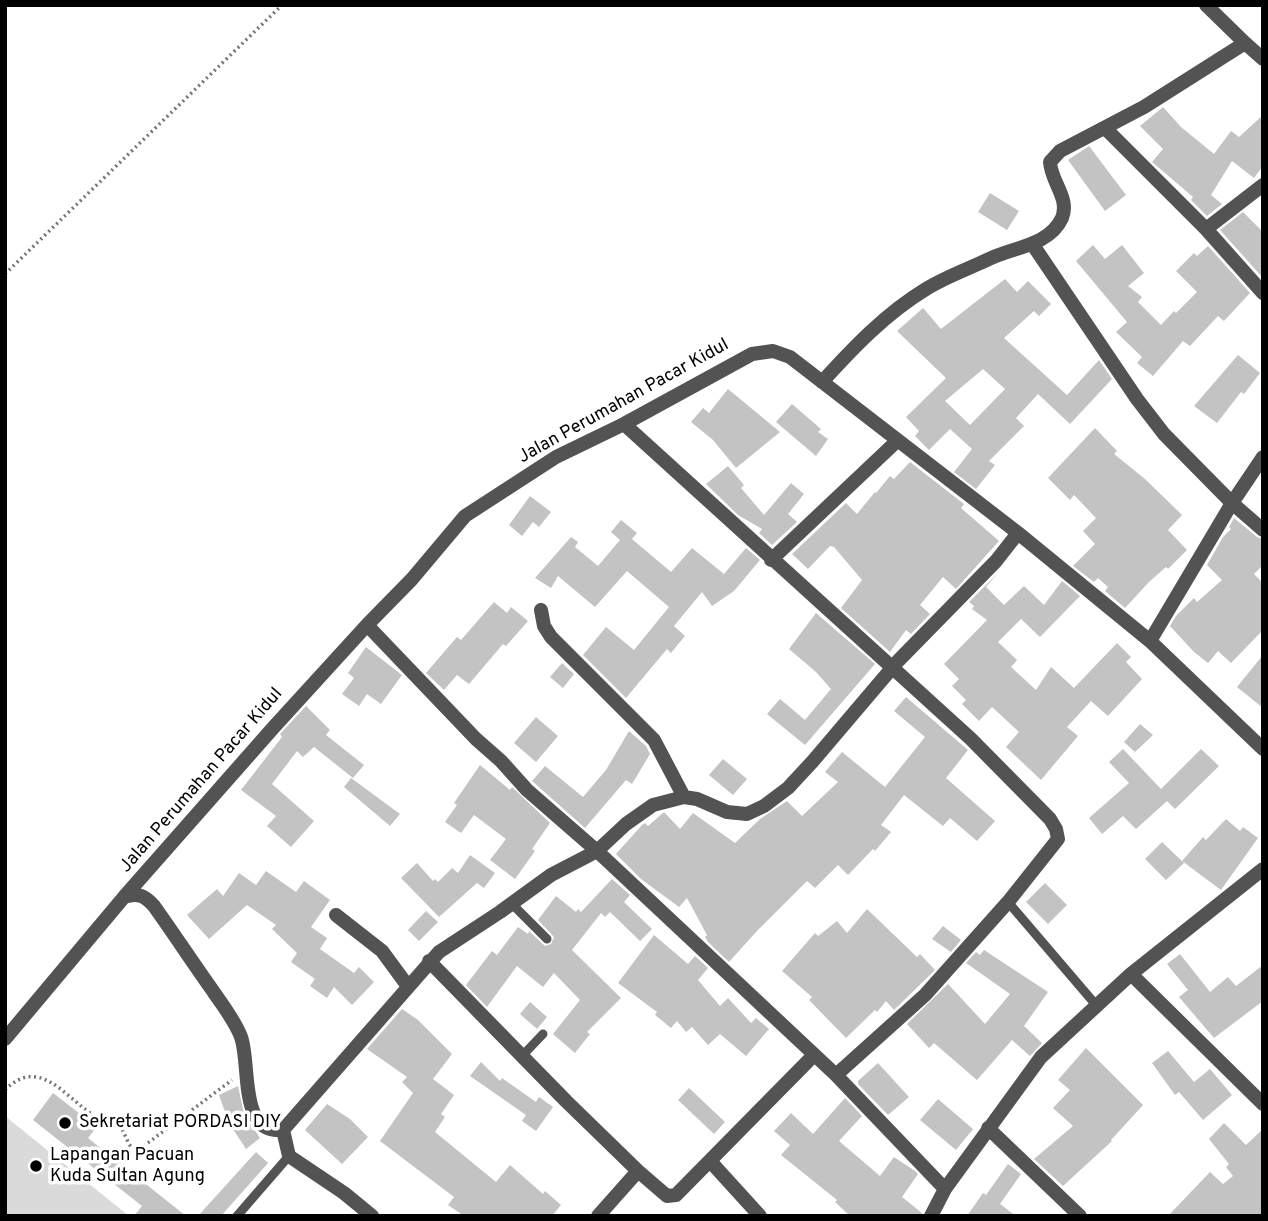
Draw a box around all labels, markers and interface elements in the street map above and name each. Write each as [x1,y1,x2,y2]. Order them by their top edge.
street label: Jalan Perumahan Pacar Kidul [515,335,733,469]
street label: Jalan Perumahan Pacar Kidul [116,684,288,878]
place label: Sekretariat PORDASI DIY [79,1112,281,1134]
marker: Sekretariat PORDASI DIY [57,1115,73,1131]
place label: Lapangan Pacuan Kuda Sultan Agung [50,1145,205,1188]
marker: Lapangan Pacuan Kuda Sultan Agung [28,1158,44,1174]

